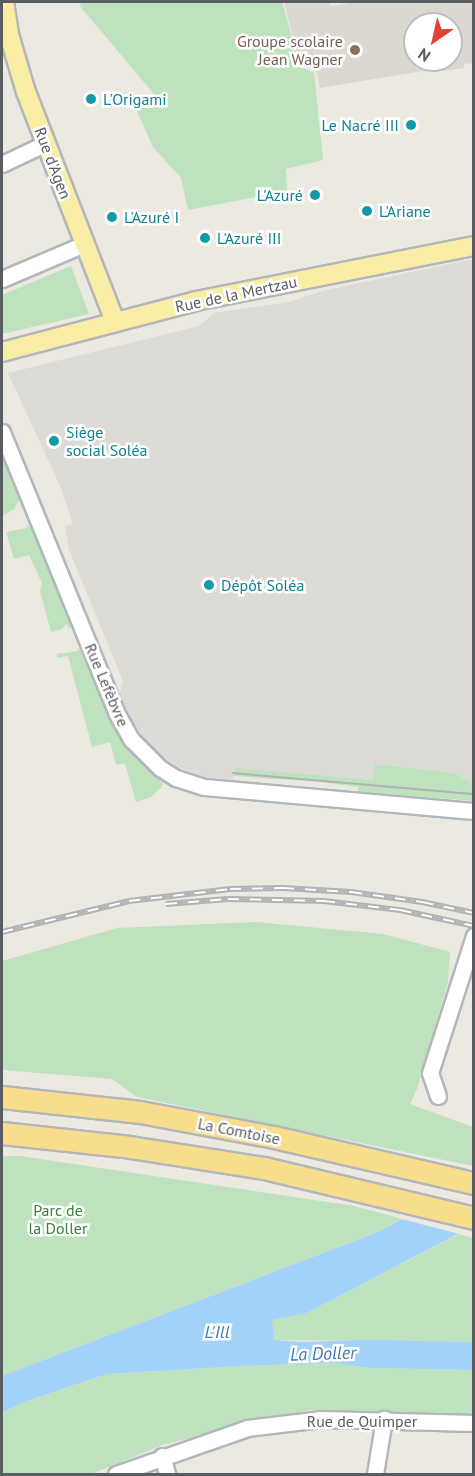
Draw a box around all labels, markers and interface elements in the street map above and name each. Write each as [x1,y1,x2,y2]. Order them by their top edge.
north arrow [403,12,463,72]
place label: Groupe scolaire Jean Wagner [237,31,343,69]
marker: Groupe scolaire Jean Wagner [348,43,362,57]
text: N [414,44,434,66]
place label: L'Origami [103,89,167,109]
marker: L'Origami [84,92,98,106]
place label: Le Nacré III [322,115,399,135]
marker: Le Nacré III [404,118,418,132]
street label: Rue d'Agen [31,124,75,202]
place label: L'Azuré [257,185,303,205]
marker: L'Azuré [308,188,322,202]
place label: L'Ariane [379,201,431,221]
marker: L'Ariane [360,204,374,218]
place label: L'Azuré I [124,207,179,227]
marker: L'Azuré I [105,210,119,224]
place label: L'Azuré III [217,228,281,248]
marker: L'Azuré III [198,231,212,245]
street label: Rue de la Mertzau [173,272,299,316]
place label: Siège social Soléa [66,422,148,460]
marker: Siège social Soléa [47,434,61,448]
place label: Dépôt Soléa [221,575,304,595]
marker: Dépôt Soléa [202,578,216,592]
street label: Rue Lefèbvre [81,640,133,730]
street label: La Comtoise [196,1114,282,1148]
park label: Parc de la Doller [29,1200,87,1238]
water label: L'Ill [204,1321,230,1343]
water label: La Doller [290,1342,356,1366]
street label: Rue de Quimper [307,1411,417,1431]

